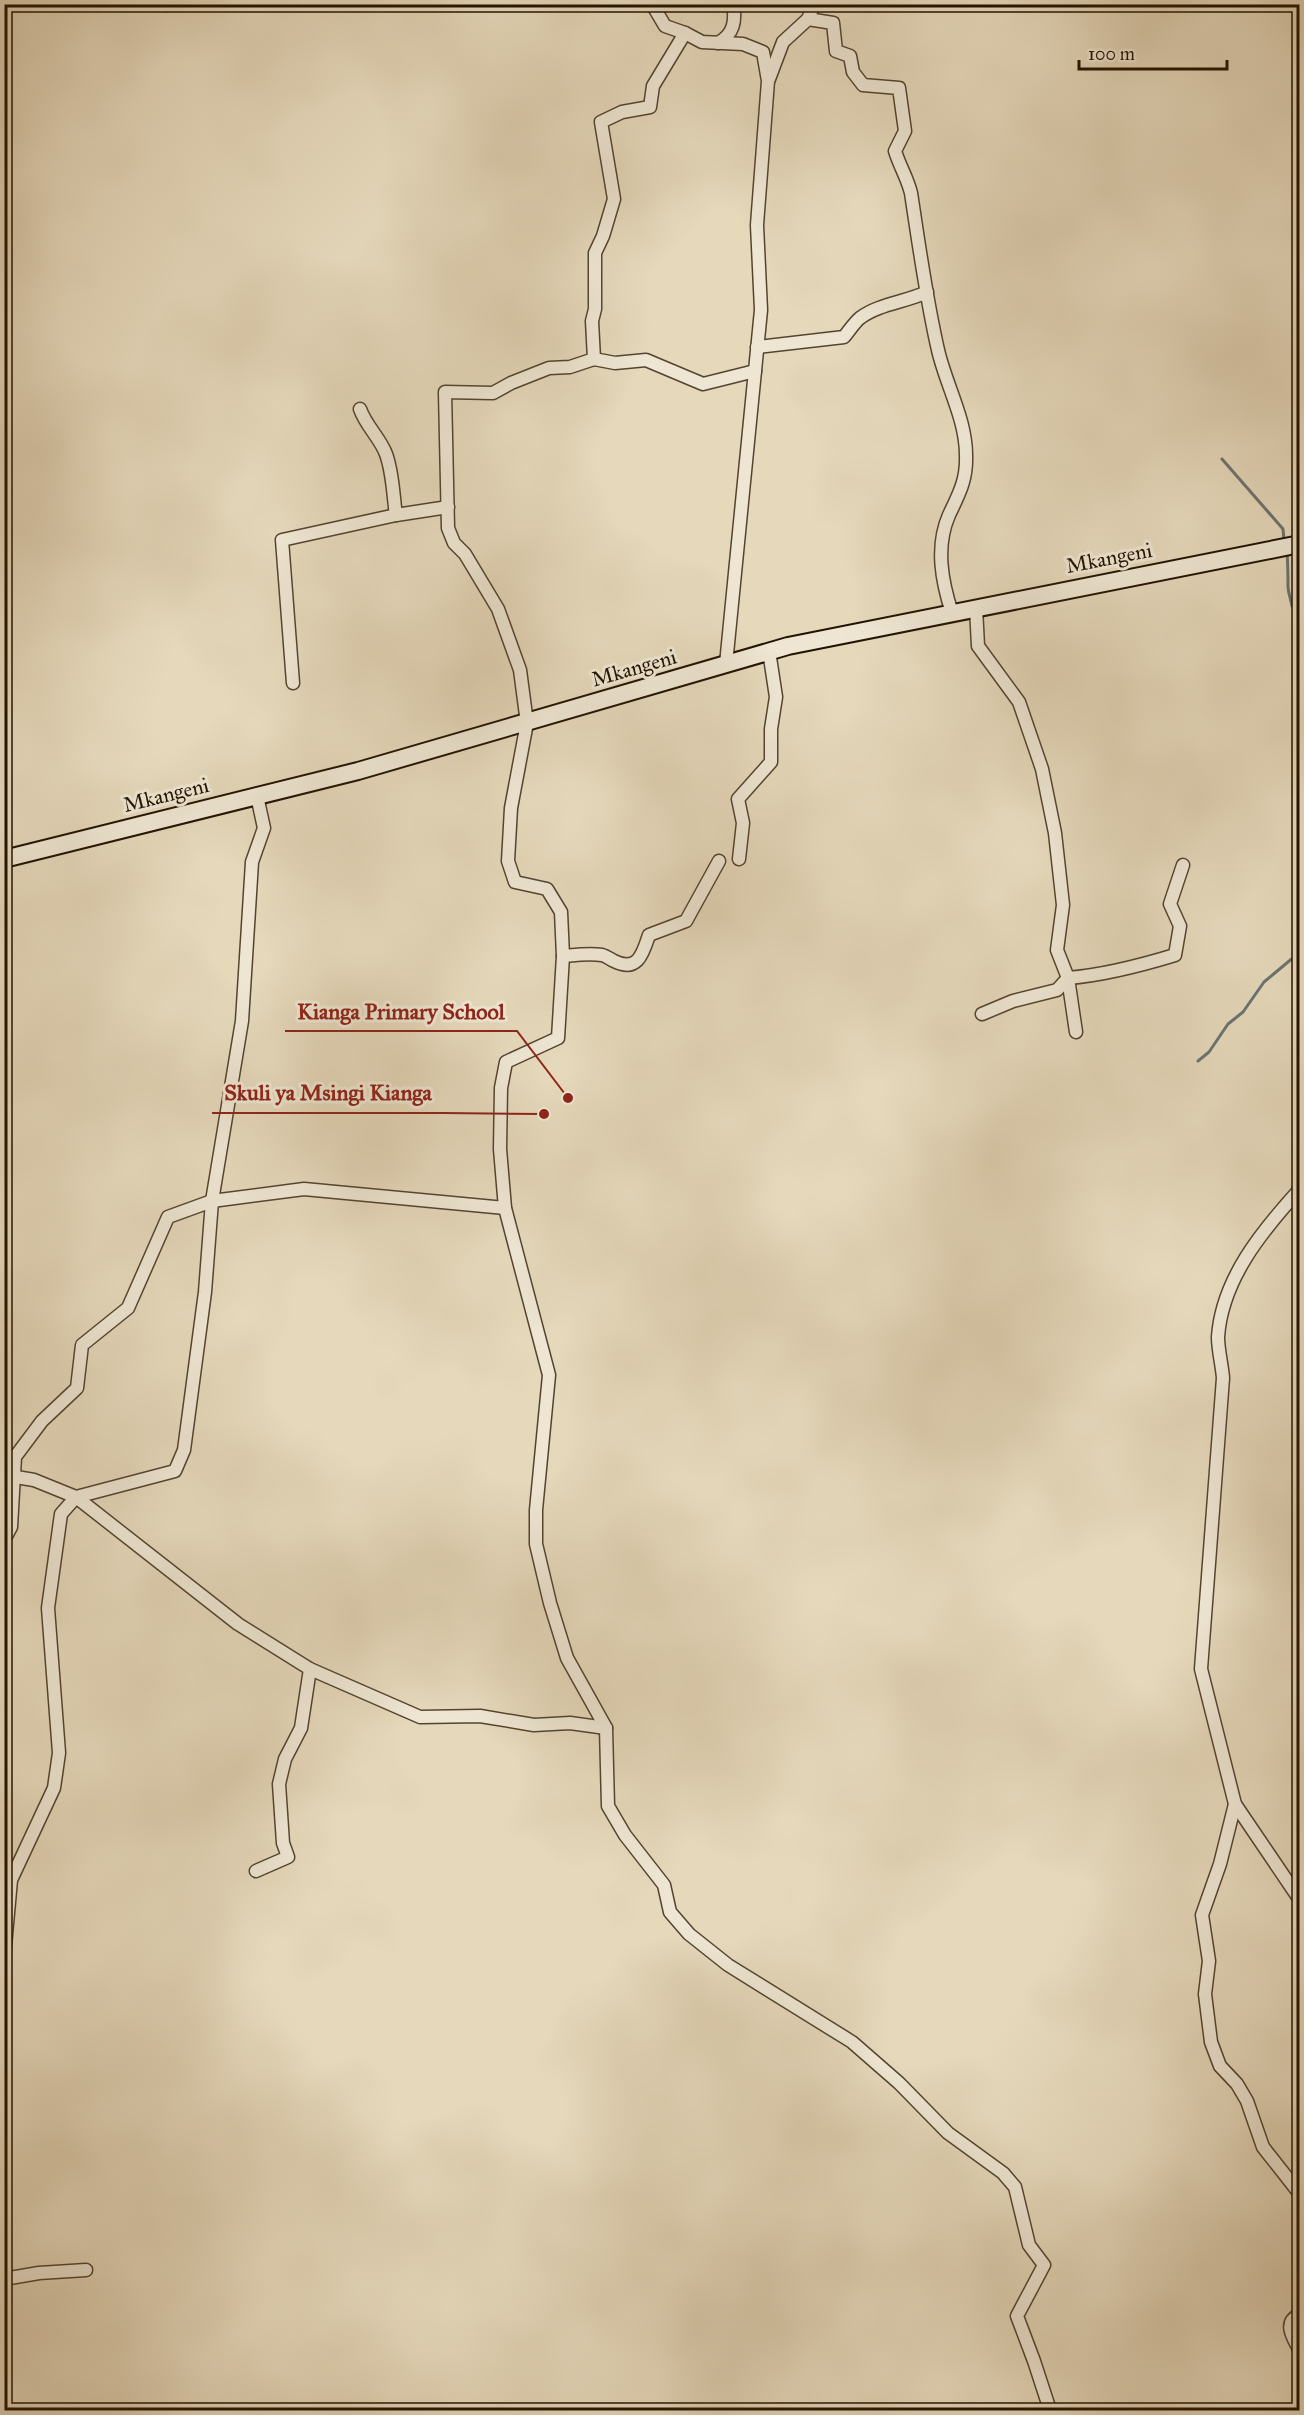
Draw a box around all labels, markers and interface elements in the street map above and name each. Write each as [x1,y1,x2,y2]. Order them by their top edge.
scale bar [1079,33,1228,71]
text: 100 m [1088,43,1135,65]
street label: Mkangeni [1064,537,1155,579]
street label: Mkangeni [588,643,680,693]
street label: Mkangeni [120,772,212,818]
callout: Kianga Primary School [285,991,517,1031]
text: Kianga Primary School [297,998,506,1025]
callout: Skuli ya Msingi Kianga [212,1073,443,1113]
text: Skuli ya Msingi Kianga [224,1079,433,1106]

